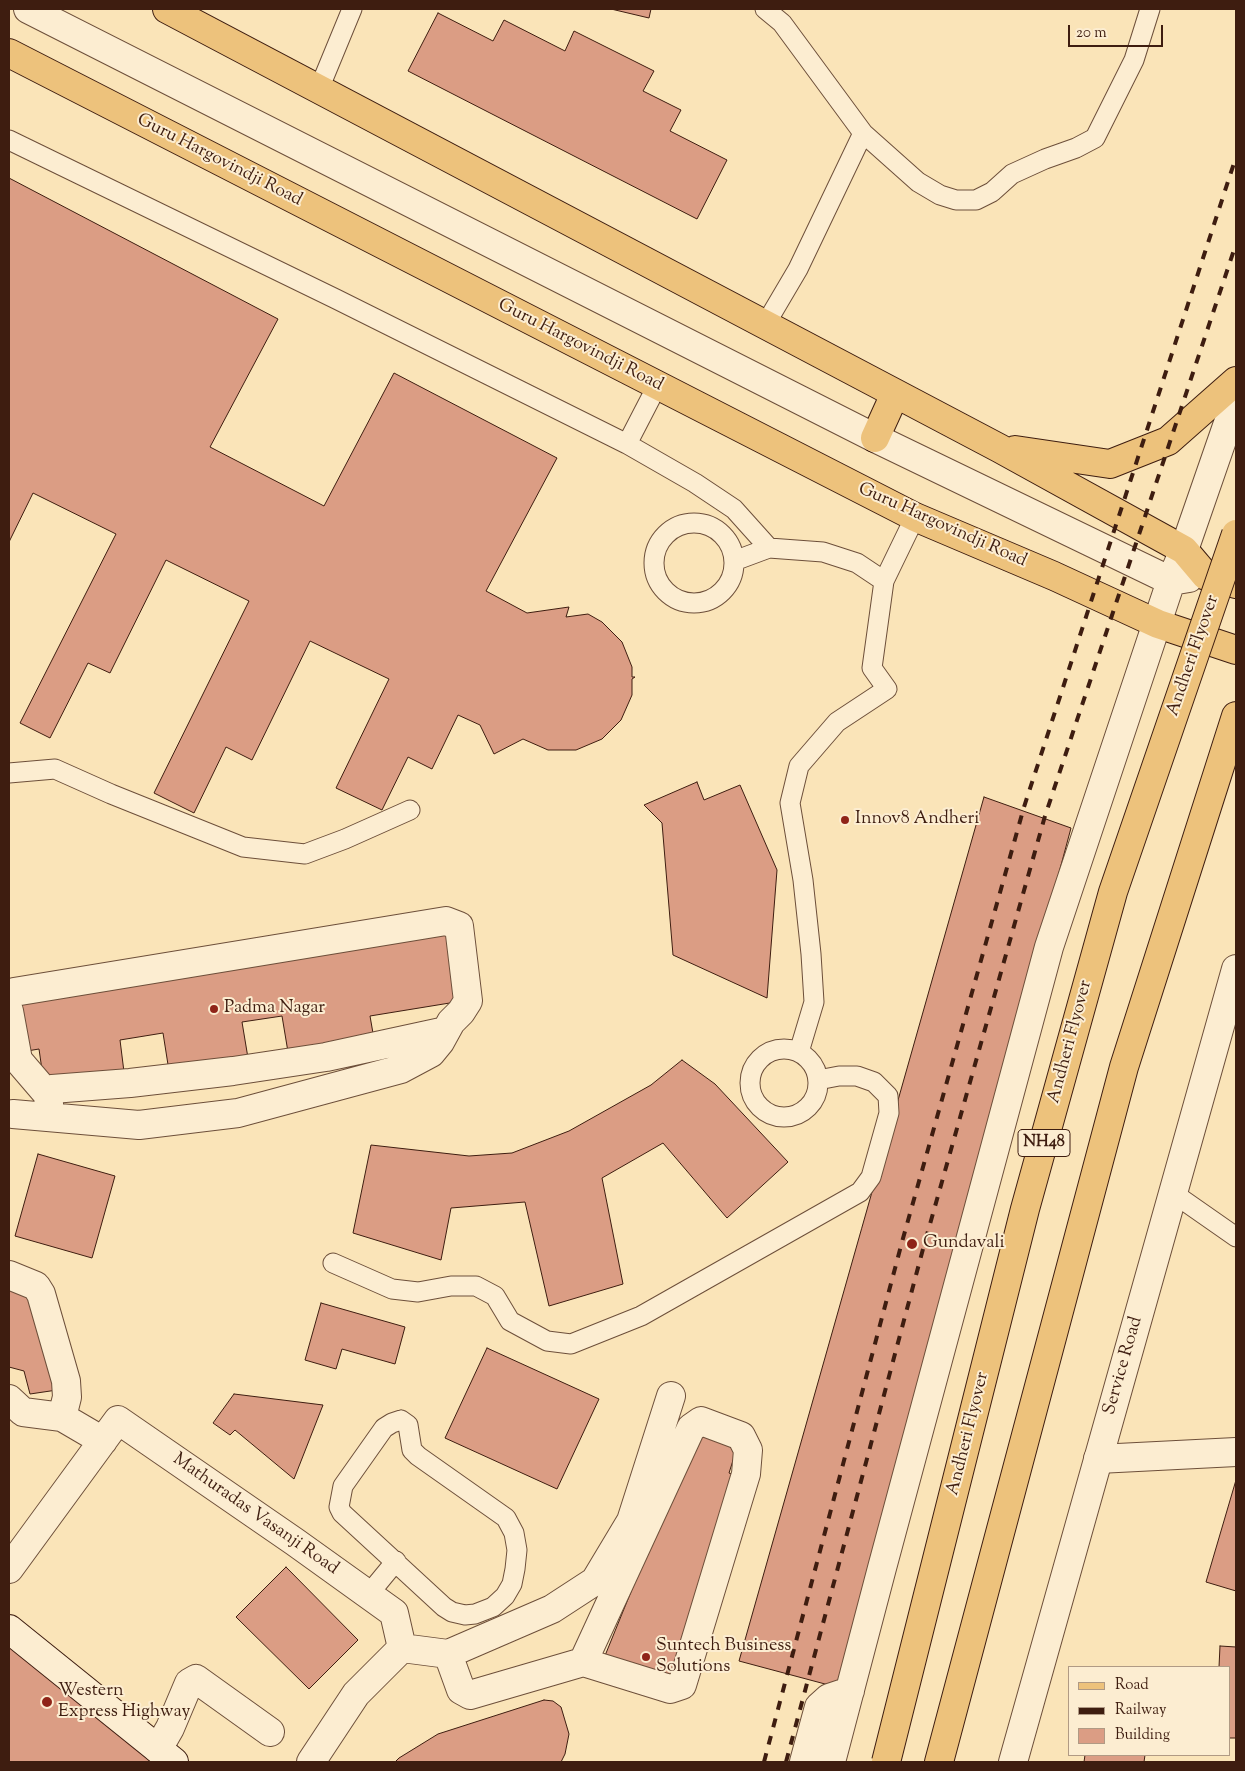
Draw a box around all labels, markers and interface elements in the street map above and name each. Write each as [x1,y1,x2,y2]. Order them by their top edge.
scale bar [1070,15,1165,47]
text: 20 m [1076,23,1107,44]
street label: Guru Hargovindji Road [133,110,305,212]
street label: Guru Hargovindji Road [494,295,666,397]
street label: Guru Hargovindji Road [854,479,1030,573]
street label: Andheri Flyover [1163,593,1225,719]
place label: Innov8 Andheri [855,809,979,831]
marker: Innov8 Andheri [839,814,851,826]
street label: Andheri Flyover [1044,978,1098,1106]
place label: Padma Nagar [224,998,325,1020]
marker: Padma Nagar [208,1003,220,1015]
road number: NH48 [1018,1130,1070,1156]
place label: Gundavali [923,1233,1005,1255]
marker: Gundavali [905,1237,919,1251]
street label: Service Road [1100,1314,1148,1418]
street label: Andheri Flyover [943,1370,995,1498]
street label: Mathuradas Vasanji Road [168,1449,342,1581]
place label: Suntech Business Solutions [656,1636,791,1678]
marker: Suntech Business Solutions [640,1651,652,1663]
legend [1068,1666,1230,1756]
text: Road [1115,1675,1149,1696]
place label: Western Express Highway [58,1681,191,1724]
marker: Western Express Highway [40,1695,54,1709]
text: Railway [1115,1700,1166,1721]
text: Building [1115,1725,1170,1746]

